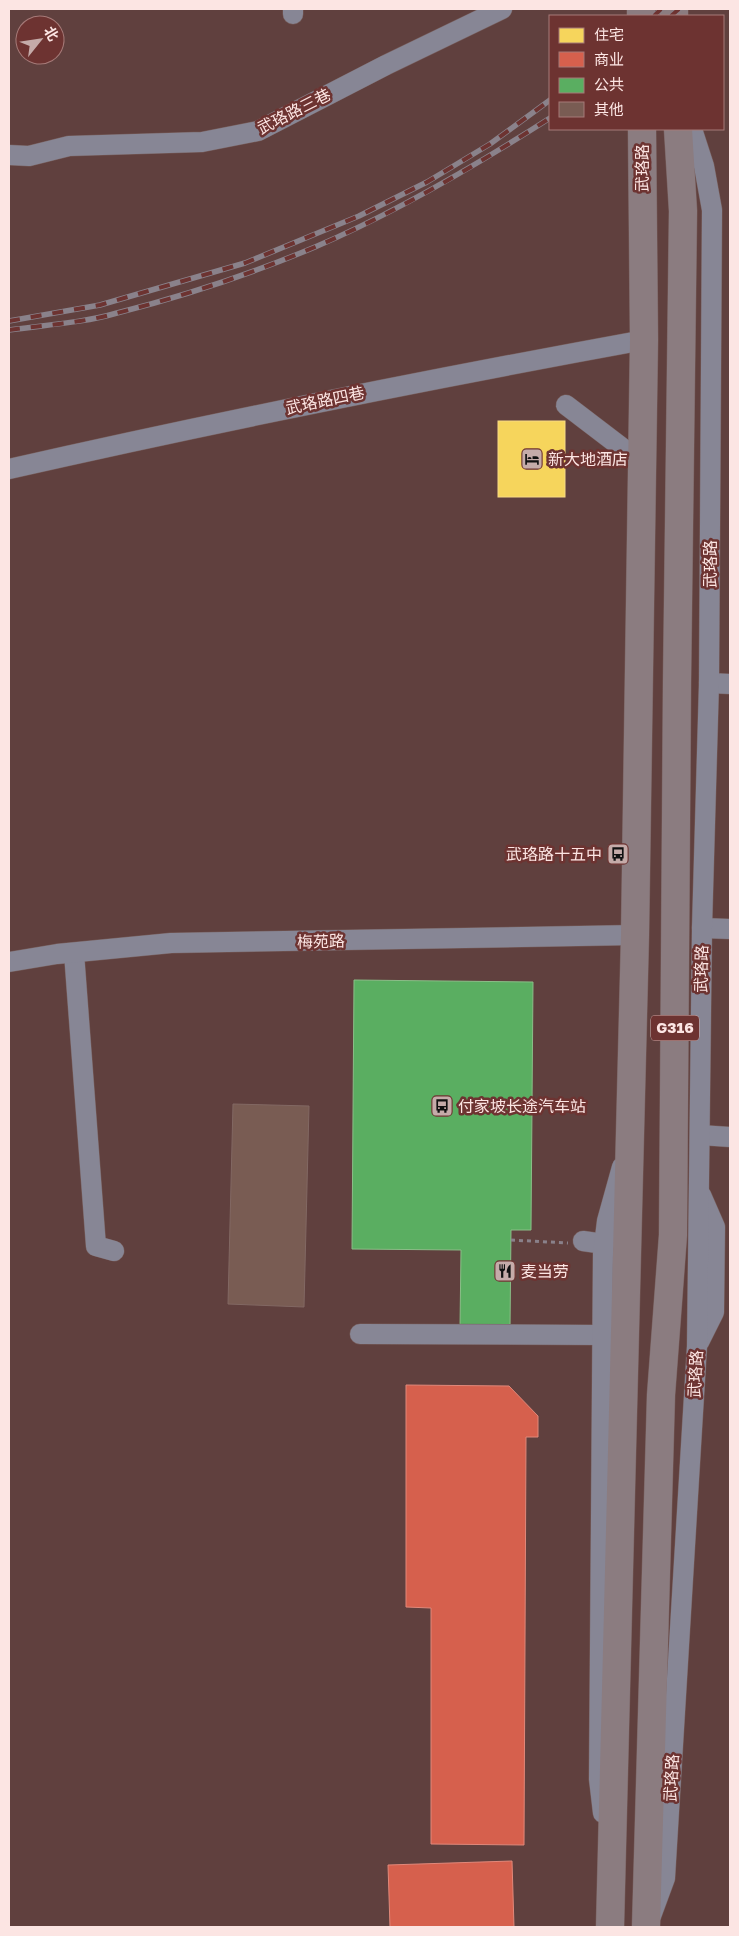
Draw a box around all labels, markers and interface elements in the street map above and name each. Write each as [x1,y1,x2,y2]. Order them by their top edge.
north arrow [15,15,65,65]
legend [549,15,724,130]
text: 北 [41,23,63,44]
text: 住宅 [594,25,624,43]
text: 商业 [594,50,624,68]
text: 公共 [594,75,624,93]
street label: 武珞路三巷 [254,84,334,138]
text: 其他 [594,100,624,118]
street label: 武珞路 [632,144,652,192]
street label: 武珞路四巷 [284,382,366,418]
hotel icon: 新大地酒店 [520,447,544,471]
place label: 新大地酒店 [548,449,628,469]
street label: 武珞路 [700,540,720,588]
bus stop icon: 武珞路十五中 [606,842,630,866]
place label: 武珞路十五中 [506,844,602,864]
street label: 梅苑路 [297,931,345,951]
street label: 武珞路 [691,945,711,993]
road number: G316 [651,1016,699,1040]
bus stop icon: 付家坡长途汽车站 [430,1094,454,1118]
place label: 付家坡长途汽车站 [458,1096,586,1116]
restaurant icon: 麦当劳 [493,1259,517,1283]
place label: 麦当劳 [521,1261,569,1281]
street label: 武珞路 [684,1350,706,1398]
street label: 武珞路 [660,1754,682,1802]

